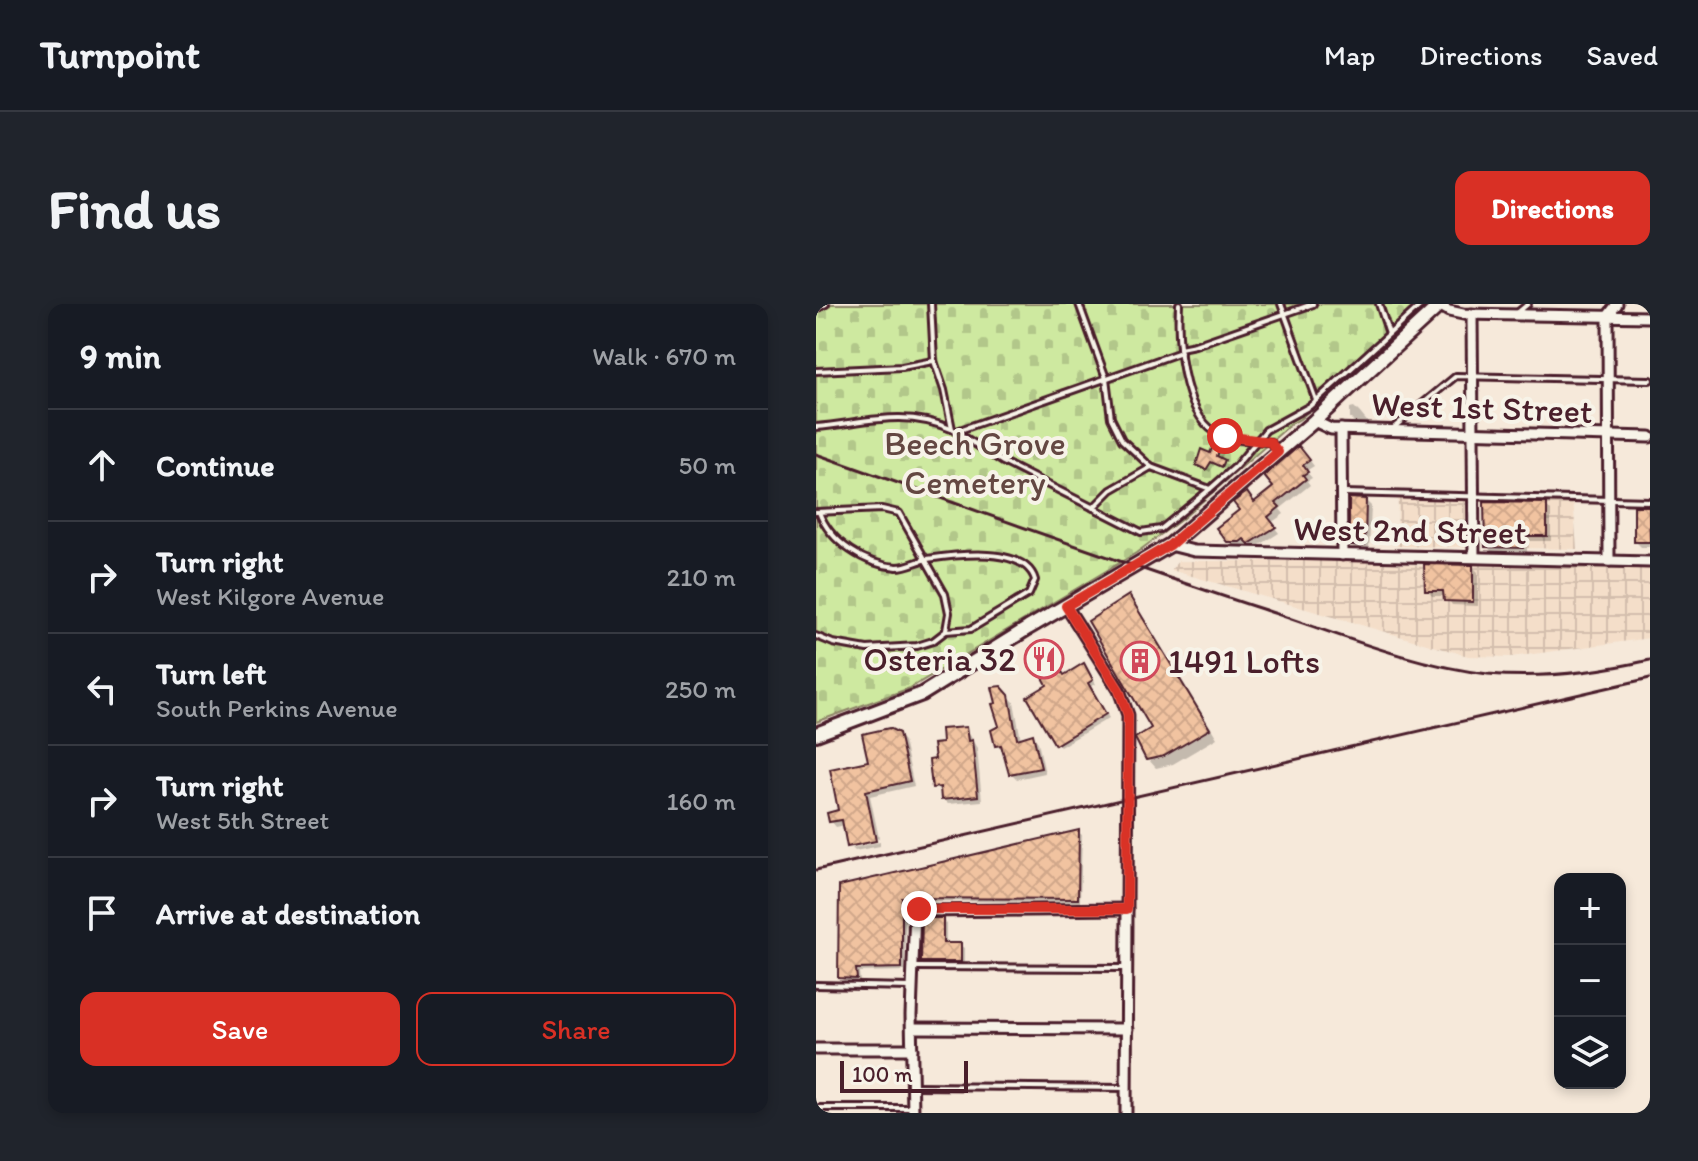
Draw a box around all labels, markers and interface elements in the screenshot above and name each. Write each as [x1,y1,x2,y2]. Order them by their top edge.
text: Turnpoint [40,32,200,78]
text: Map [1324,38,1375,72]
text: Directions [1419,38,1543,72]
text: Saved [1587,38,1658,72]
button: Directions [1455,171,1650,245]
text: Find us [48,175,221,242]
text: 9 min [80,336,161,377]
text: Walk · 670 m [592,340,736,372]
street label: West 1st Street [1371,383,1593,432]
route start [1207,418,1243,454]
park label: Beech Grove Cemetery [884,423,1066,503]
icon: ahead [80,443,124,487]
text: Continue [156,447,275,484]
text: 50 m [679,449,736,481]
street label: West 2nd Street [1293,508,1527,553]
text: Turn right [156,543,284,580]
icon: right [80,555,124,599]
text: 210 m [667,561,736,593]
text: West Kilgore Avenue [156,580,384,612]
restaurant icon: Osteria 32 [1023,638,1065,680]
place label: Osteria 32 [863,639,1016,680]
building icon: 1491 Lofts [1119,640,1161,682]
place label: 1491 Lofts [1168,641,1320,682]
text: Turn left [156,655,267,692]
icon: left [80,667,124,711]
text: 250 m [665,673,736,705]
text: South Perkins Avenue [156,692,398,724]
text: Turn right [156,767,284,804]
icon: right [80,779,124,823]
text: 160 m [666,785,736,817]
text: West 5th Street [156,804,329,836]
map controls [1554,873,1626,1089]
button: + [1554,873,1626,945]
icon: arrive [80,891,124,935]
route end [901,891,937,927]
text: Arrive at destination [156,895,420,932]
button: − [1554,945,1626,1017]
button: Save [80,992,400,1066]
button: Share [416,992,736,1066]
button: layers [1554,1017,1626,1089]
scale bar [840,1057,968,1093]
text: 100 m [852,1061,913,1088]

